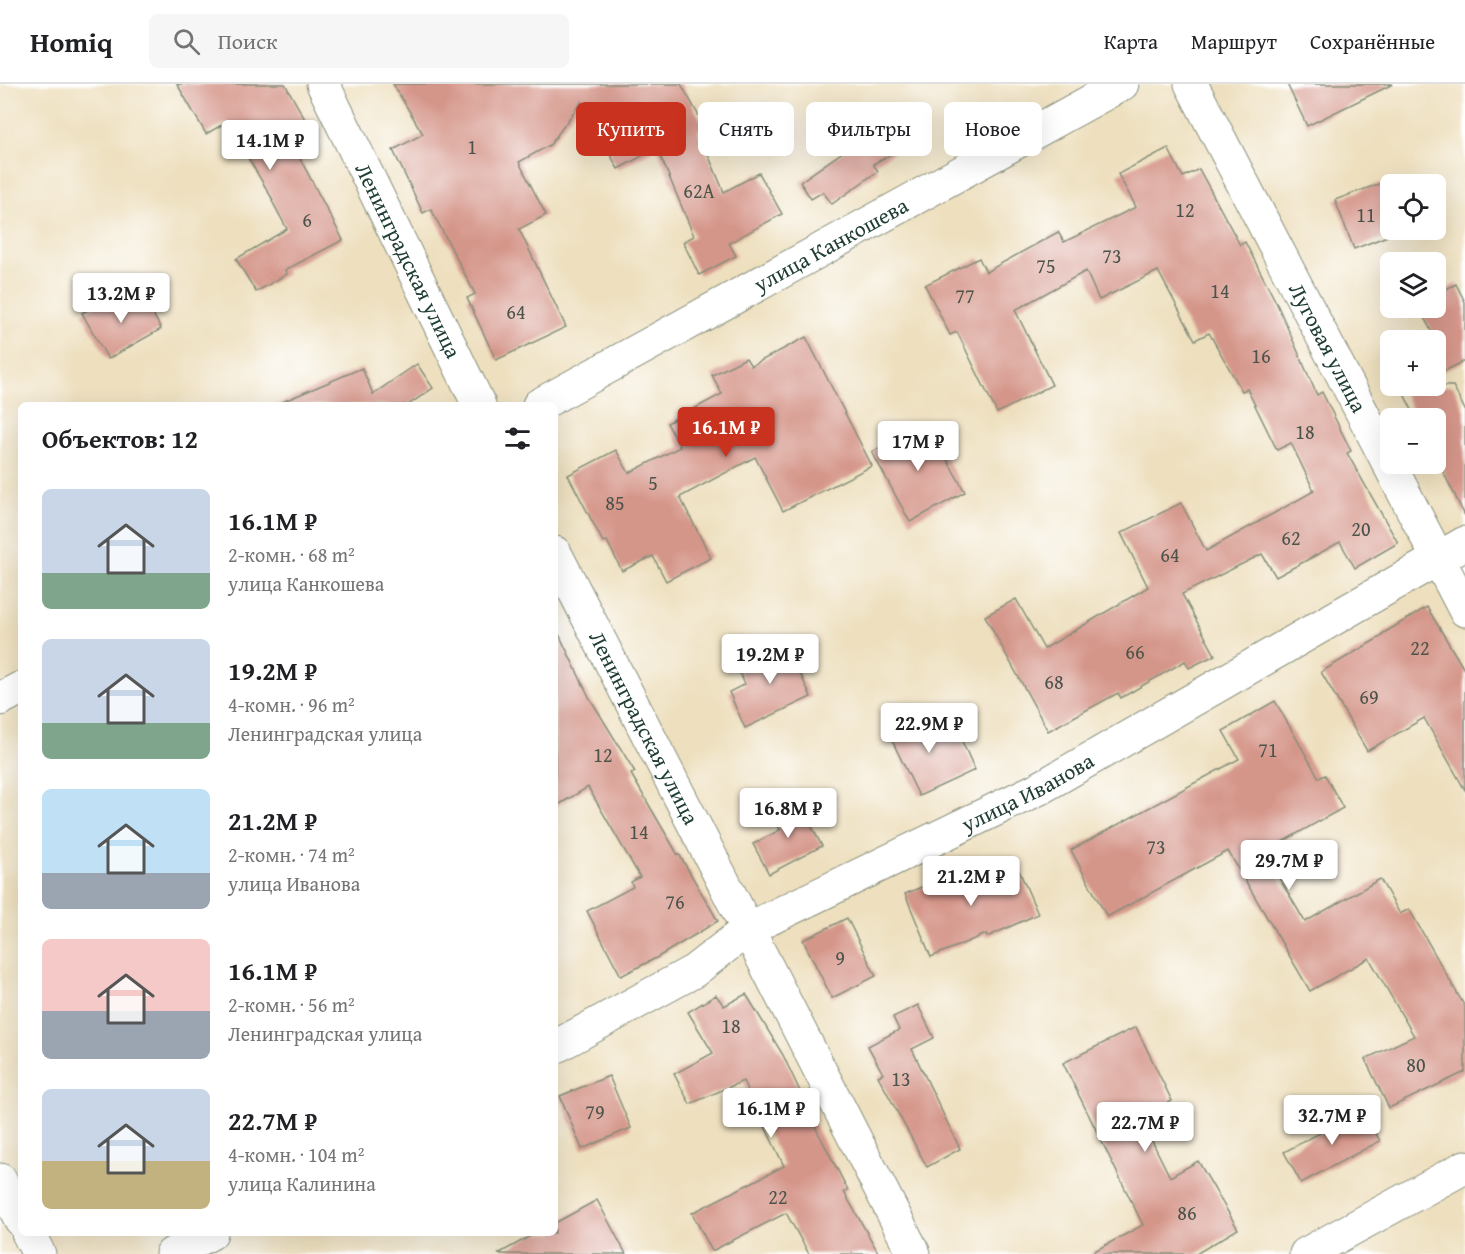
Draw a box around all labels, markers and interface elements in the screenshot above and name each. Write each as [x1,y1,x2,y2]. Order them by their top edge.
search box [149,14,569,68]
text: Homiq [30,21,113,62]
icon: search [170,25,203,58]
text: Поиск [218,25,277,57]
text: Карта [1104,26,1158,57]
text: Маршрут [1191,26,1277,57]
text: Сохранённые [1310,26,1435,57]
chip: Купить [576,102,686,156]
chip: Снять [698,102,794,156]
chip: Фильтры [806,102,932,156]
chip: Новое [944,102,1042,156]
pin: 14.1M ₽ [215,120,325,171]
text: 14.1M ₽ [236,125,304,154]
house number: 1 [467,132,477,161]
street label: Ленинградская улица [348,157,470,364]
map controls [1380,174,1446,474]
button: locate [1380,174,1446,240]
house number: 62А [683,176,715,205]
street label: улица Канкошева [747,189,914,300]
house number: 12 [1175,195,1195,224]
house number: 11 [1356,200,1376,229]
house number: 6 [302,205,312,234]
house number: 73 [1102,241,1122,270]
house number: 75 [1036,251,1056,280]
button: layers [1380,252,1446,318]
pin: 13.2M ₽ [66,273,176,324]
house number: 14 [1210,276,1230,305]
street label: Луговая улица [1281,277,1376,418]
text: 13.2M ₽ [87,278,155,307]
house number: 77 [955,281,975,310]
house number: 64 [506,297,526,326]
button: + [1380,330,1446,396]
house number: 16 [1251,341,1271,370]
pin: 16.1M ₽ [671,407,781,458]
button: − [1380,408,1446,474]
text: 16.1M ₽ [692,412,760,441]
house number: 18 [1295,417,1315,446]
text: Объектов: 12 [42,419,198,458]
pin: 17M ₽ [876,421,960,472]
icon: filters [501,422,534,455]
text: 17M ₽ [892,426,944,455]
house number: 5 [648,468,658,497]
house number: 85 [605,488,625,517]
text: 16.1M ₽ [228,501,317,540]
icon: home [90,513,162,585]
house number: 20 [1351,514,1371,543]
house number: 62 [1281,523,1301,552]
text: 2-комн. · 68 m² [228,540,355,569]
house number: 64 [1160,540,1180,569]
text: улица Канкошева [228,569,384,598]
street label: Ленинградская улица [581,625,708,830]
house number: 22 [1410,633,1430,662]
pin: 19.2M ₽ [715,634,825,685]
house number: 66 [1125,637,1145,666]
text: 19.2M ₽ [736,639,804,668]
text: 19.2M ₽ [228,651,317,690]
icon: home [90,663,162,735]
house number: 68 [1044,667,1064,696]
house number: 69 [1359,682,1379,711]
text: 4-комн. · 96 m² [228,690,355,719]
pin: 22.9M ₽ [874,703,984,754]
text: 22.9M ₽ [895,708,963,737]
text: Ленинградская улица [228,719,422,748]
house number: 71 [1258,735,1278,764]
house number: 12 [593,740,613,769]
street label: улица Иванова [955,744,1100,840]
pin: 16.8M ₽ [733,788,843,839]
text: 16.8M ₽ [754,793,822,822]
text: 21.2M ₽ [228,801,317,840]
icon: home [90,813,162,885]
house number: 14 [629,817,649,846]
house number: 73 [1146,832,1166,861]
text: 2-комн. · 74 m² [228,840,355,869]
pin: 29.7M ₽ [1234,840,1344,891]
text: 29.7M ₽ [1255,845,1323,874]
pin: 21.2M ₽ [916,856,1026,907]
text: 21.2M ₽ [937,861,1005,890]
text: улица Иванова [228,869,360,898]
house number: 76 [665,887,685,916]
house number: 9 [835,943,845,972]
text: 16.1M ₽ [228,951,317,990]
icon: home [90,963,162,1035]
text: 2-комн. · 56 m² [228,990,355,1019]
house number: 18 [721,1011,741,1040]
text: Ленинградская улица [228,1019,422,1048]
house number: 80 [1406,1050,1426,1079]
house number: 13 [891,1064,911,1093]
pin: 16.1M ₽ [716,1088,826,1139]
text: 16.1M ₽ [737,1093,805,1122]
pin: 32.7M ₽ [1277,1095,1387,1146]
house number: 79 [585,1097,605,1126]
text: 32.7M ₽ [1298,1100,1366,1129]
text: 22.7M ₽ [228,1101,317,1140]
pin: 22.7M ₽ [1090,1102,1200,1153]
text: 22.7M ₽ [1111,1107,1179,1136]
icon: home [90,1113,162,1185]
text: 4-комн. · 104 m² [228,1140,364,1169]
text: улица Калинина [228,1169,376,1198]
house number: 22 [768,1182,788,1211]
house number: 86 [1177,1198,1197,1227]

